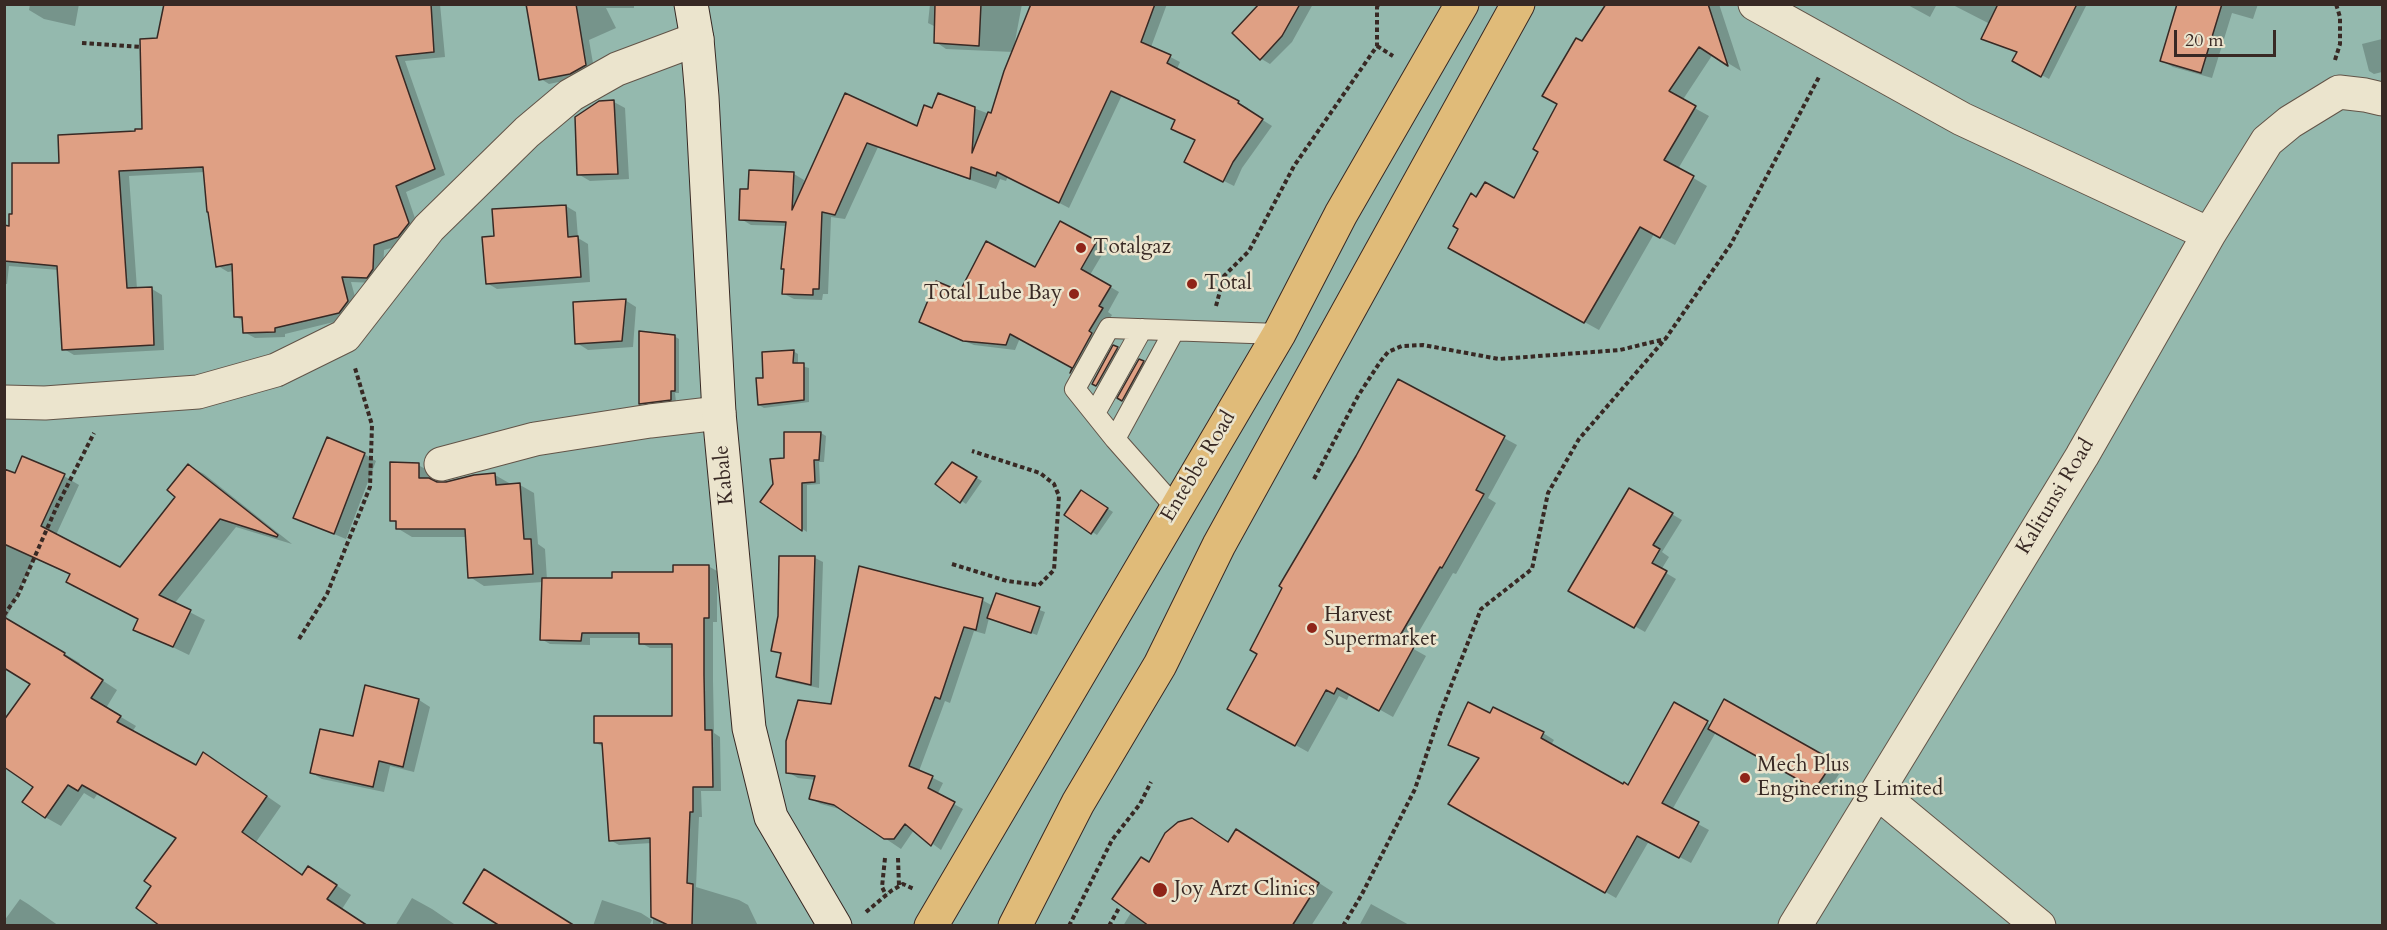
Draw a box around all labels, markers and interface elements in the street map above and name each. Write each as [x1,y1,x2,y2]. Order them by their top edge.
scale bar [2177,18,2279,56]
text: 20 m [2185,28,2224,53]
place label: Totalgaz [1093,235,1171,261]
marker: Totalgaz [1074,241,1088,255]
place label: Total [1204,271,1252,297]
marker: Total [1185,277,1199,291]
place label: Total Lube Bay [923,281,1062,307]
marker: Total Lube Bay [1067,287,1081,301]
street label: Entebbe Road [1156,407,1242,527]
street label: Kalitunsi Road [2012,434,2100,560]
street label: Kabale [710,444,740,506]
place label: Harvest Supermarket [1324,603,1436,653]
marker: Harvest Supermarket [1305,621,1319,635]
place label: Mech Plus Engineering Limited [1757,753,1943,803]
marker: Mech Plus Engineering Limited [1738,771,1752,785]
place label: Joy Arzt Clinics [1174,877,1315,903]
marker: Joy Arzt Clinics [1151,881,1169,899]

